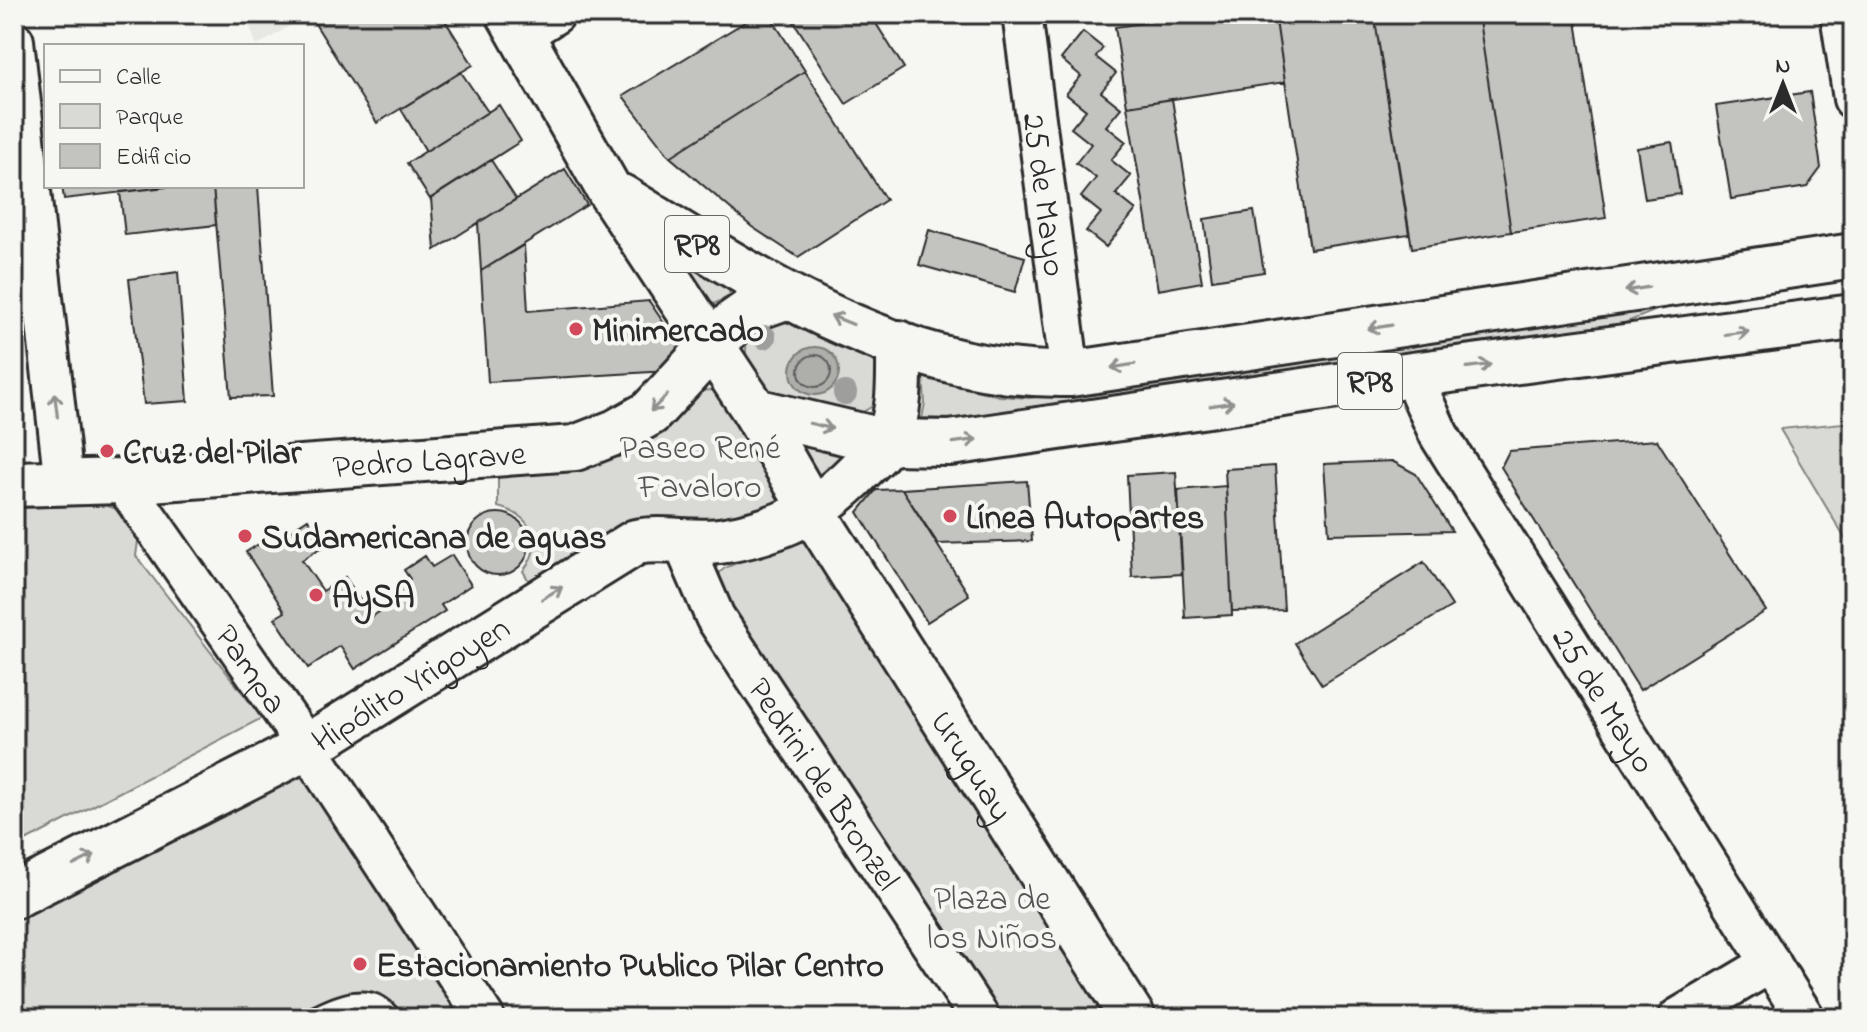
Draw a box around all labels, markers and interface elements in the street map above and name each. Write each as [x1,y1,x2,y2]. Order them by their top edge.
legend [44,44,304,188]
north arrow [1743,44,1823,124]
text: N [1776,51,1790,83]
text: Calle [116,61,161,96]
text: Parque [116,101,183,136]
street label: 25 de Mayo [1006,110,1078,280]
text: Edificio [116,141,191,176]
road number: RP8 [665,216,729,272]
one-way arrow [1625,282,1651,297]
place label: Minimercado [592,308,764,358]
one-way arrow [830,312,855,327]
marker: Minimercado [567,320,585,338]
one-way arrow [1368,320,1393,335]
one-way arrow [1723,325,1750,340]
road number: RP8 [1338,353,1402,409]
one-way arrow [1466,358,1491,373]
one-way arrow [1111,359,1136,374]
one-way arrow [48,392,63,419]
one-way arrow [650,393,669,412]
one-way arrow [1209,396,1234,411]
one-way arrow [808,420,834,435]
park label: Paseo René Favaloro [620,425,781,514]
place label: Cruz del Pilar [123,430,303,480]
street label: Pedro Lagrave [331,431,528,495]
one-way arrow [951,434,978,449]
marker: Cruz del Pilar [98,442,116,460]
place label: Línea Autopartes [966,495,1204,545]
marker: Línea Autopartes [941,507,959,525]
place label: Sudamericana de aguas [261,515,607,566]
marker: Sudamericana de aguas [236,527,254,545]
place label: AySA [332,574,415,625]
one-way arrow [540,585,563,601]
marker: AySA [307,586,325,604]
street label: Hipólito Yrigoyen [303,605,521,767]
street label: Pampa [200,615,298,725]
street label: 25 de Mayo [1537,619,1666,784]
street label: Pedrini de Bronzel [733,669,910,902]
street label: Uruguay [916,702,1024,833]
one-way arrow [71,852,95,868]
park label: Plaza de los Niños [927,876,1057,965]
place label: Estacionamiento Publico Pilar Centro [376,943,884,993]
marker: Estacionamiento Publico Pilar Centro [351,955,369,973]

